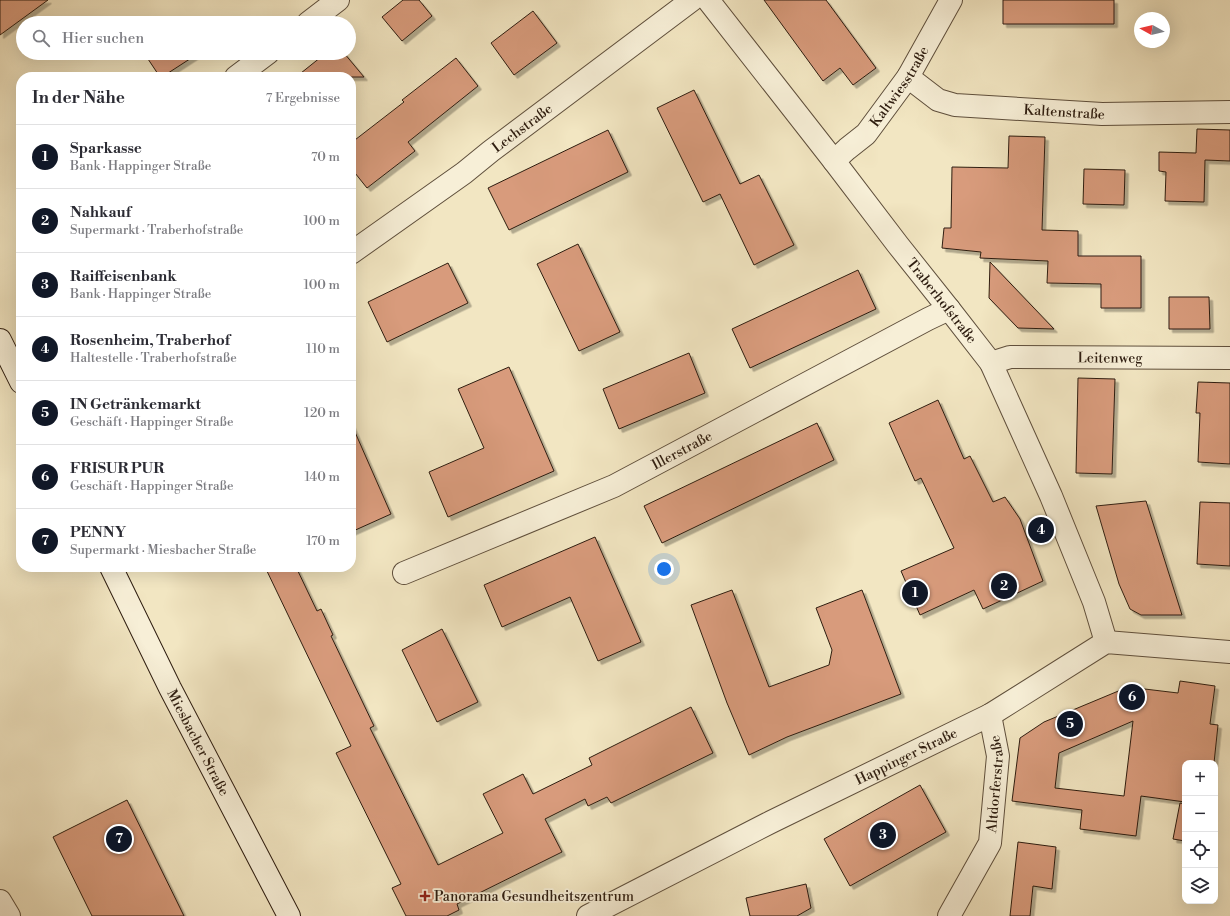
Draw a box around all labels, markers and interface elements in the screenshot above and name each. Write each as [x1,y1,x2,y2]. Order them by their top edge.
north arrow [1134,12,1170,48]
search box [16,16,356,60]
icon: search [30,27,52,49]
text: Hier suchen [62,29,144,48]
street label: Kaltwiesstraße [866,43,933,131]
text: In der Nähe [32,87,125,109]
text: 7 Ergebnisse [266,90,340,106]
street label: Lechstraße [489,100,556,157]
street label: Kaltenstraße [1023,101,1105,124]
text: Sparkasse [70,139,142,158]
text: 1 [42,149,48,165]
text: 70 m [311,149,340,165]
text: Bank · Happinger Straße [70,158,211,174]
text: Nahkauf [70,203,131,222]
text: 2 [41,213,49,229]
text: 100 m [304,213,340,229]
text: Supermarkt · Traberhofstraße [70,222,243,238]
street label: Traberhofstraße [902,255,980,347]
text: Raiffeisenbank [70,267,177,286]
text: 3 [41,277,49,293]
text: 100 m [304,277,340,293]
text: Bank · Happinger Straße [70,286,211,302]
text: Rosenheim, Traberhof [70,331,230,350]
text: 4 [41,341,49,357]
text: 110 m [306,341,340,357]
street label: Leitenweg [1078,349,1143,368]
text: Haltestelle · Traberhofstraße [70,350,237,366]
text: IN Getränkemarkt [70,395,201,414]
text: 5 [41,405,49,421]
text: 120 m [304,405,340,421]
text: Geschäft · Happinger Straße [70,414,233,430]
street label: Illerstraße [649,427,716,474]
text: FRISUR PUR [70,459,164,478]
text: 6 [41,469,49,485]
text: 140 m [304,469,340,485]
text: Geschäft · Happinger Straße [70,478,233,494]
pin: 4 [1028,515,1054,545]
text: PENNY [70,523,126,542]
text: 7 [41,533,49,549]
text: 170 m [306,533,340,549]
text: Supermarkt · Miesbacher Straße [70,542,256,558]
your location [654,559,674,579]
pin: 2 [991,571,1017,601]
pin: 1 [902,578,928,608]
pin: 6 [1119,682,1145,712]
street label: Miesbacher Straße [162,687,233,799]
pin: 5 [1057,709,1083,739]
street label: Happinger Straße [852,724,961,790]
street label: Altdorferstraße [983,733,1008,835]
map controls [1182,760,1218,904]
button: + [1182,760,1218,796]
button: − [1182,796,1218,832]
pin: 3 [870,820,896,850]
pin: 7 [106,824,132,854]
button: locate [1182,832,1218,868]
button: layers [1182,868,1218,904]
place label: Panorama Gesundheitszentrum [434,888,634,906]
marker: Panorama Gesundheitszentrum [419,890,431,902]

